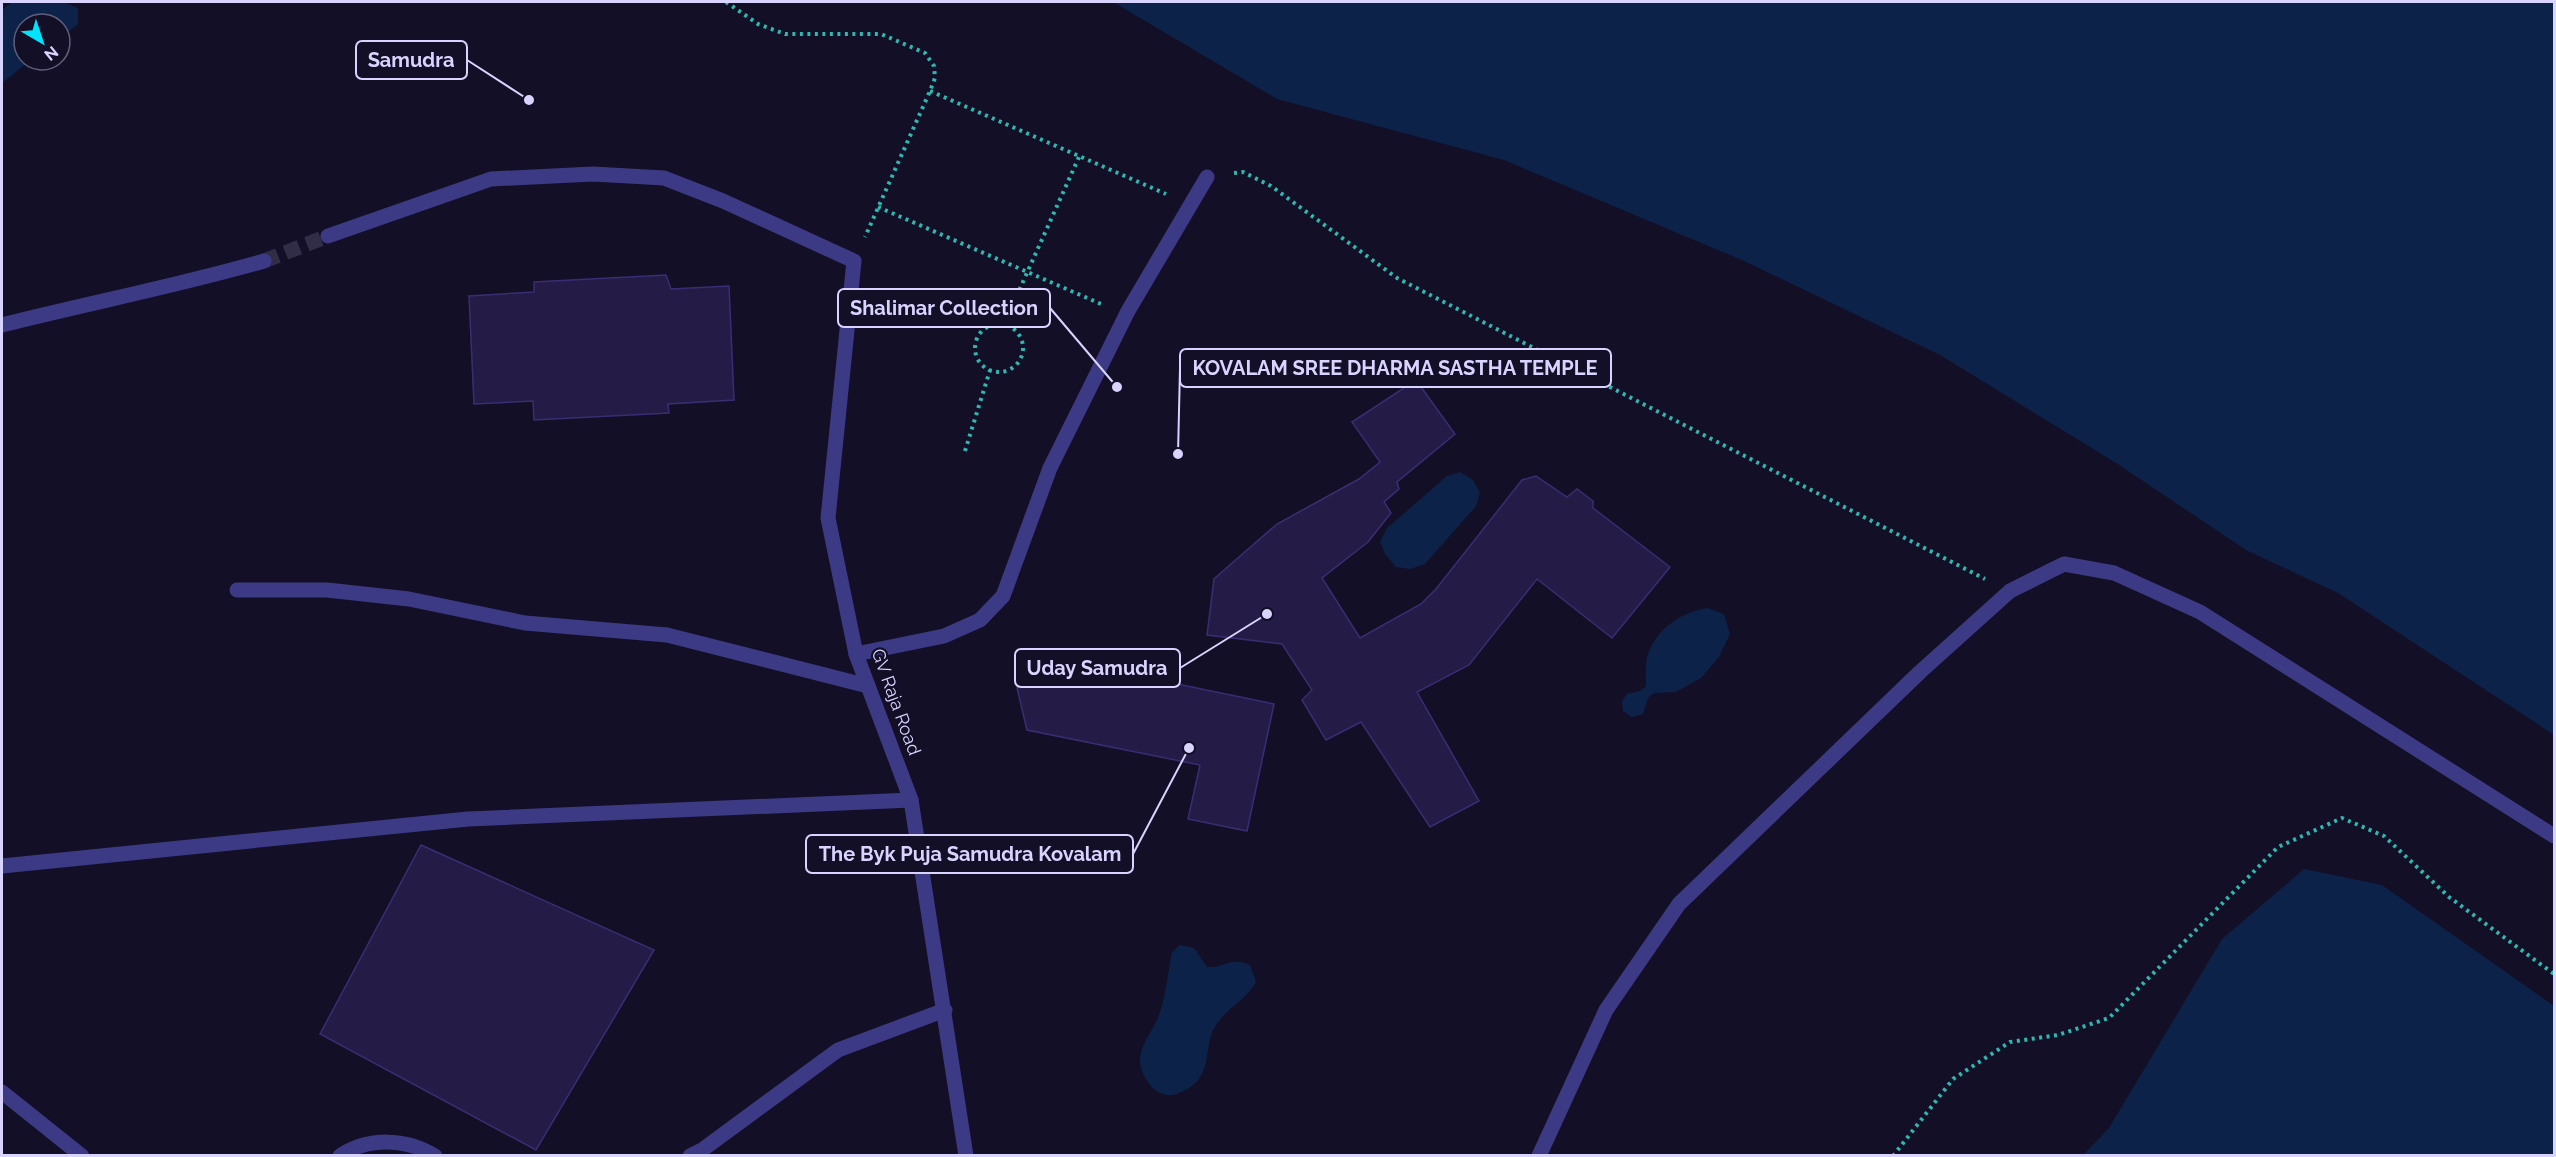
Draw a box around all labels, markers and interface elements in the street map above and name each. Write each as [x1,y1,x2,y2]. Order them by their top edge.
north arrow [12,12,72,72]
callout: Samudra [356,41,467,79]
text: N [40,42,62,64]
text: Samudra [368,48,454,72]
callout: Shalimar Collection [838,289,1050,327]
text: Shalimar Collection [850,296,1038,320]
callout: KOVALAM SREE DHARMA SASTHA TEMPLE [1180,349,1611,387]
text: KOVALAM SREE DHARMA SASTHA TEMPLE [1192,356,1598,380]
street label: GV Raja Road [867,646,925,758]
callout: Uday Samudra [1015,649,1180,687]
text: Uday Samudra [1027,656,1167,680]
callout: The Byk Puja Samudra Kovalam [806,835,1133,873]
text: The Byk Puja Samudra Kovalam [819,842,1121,866]

